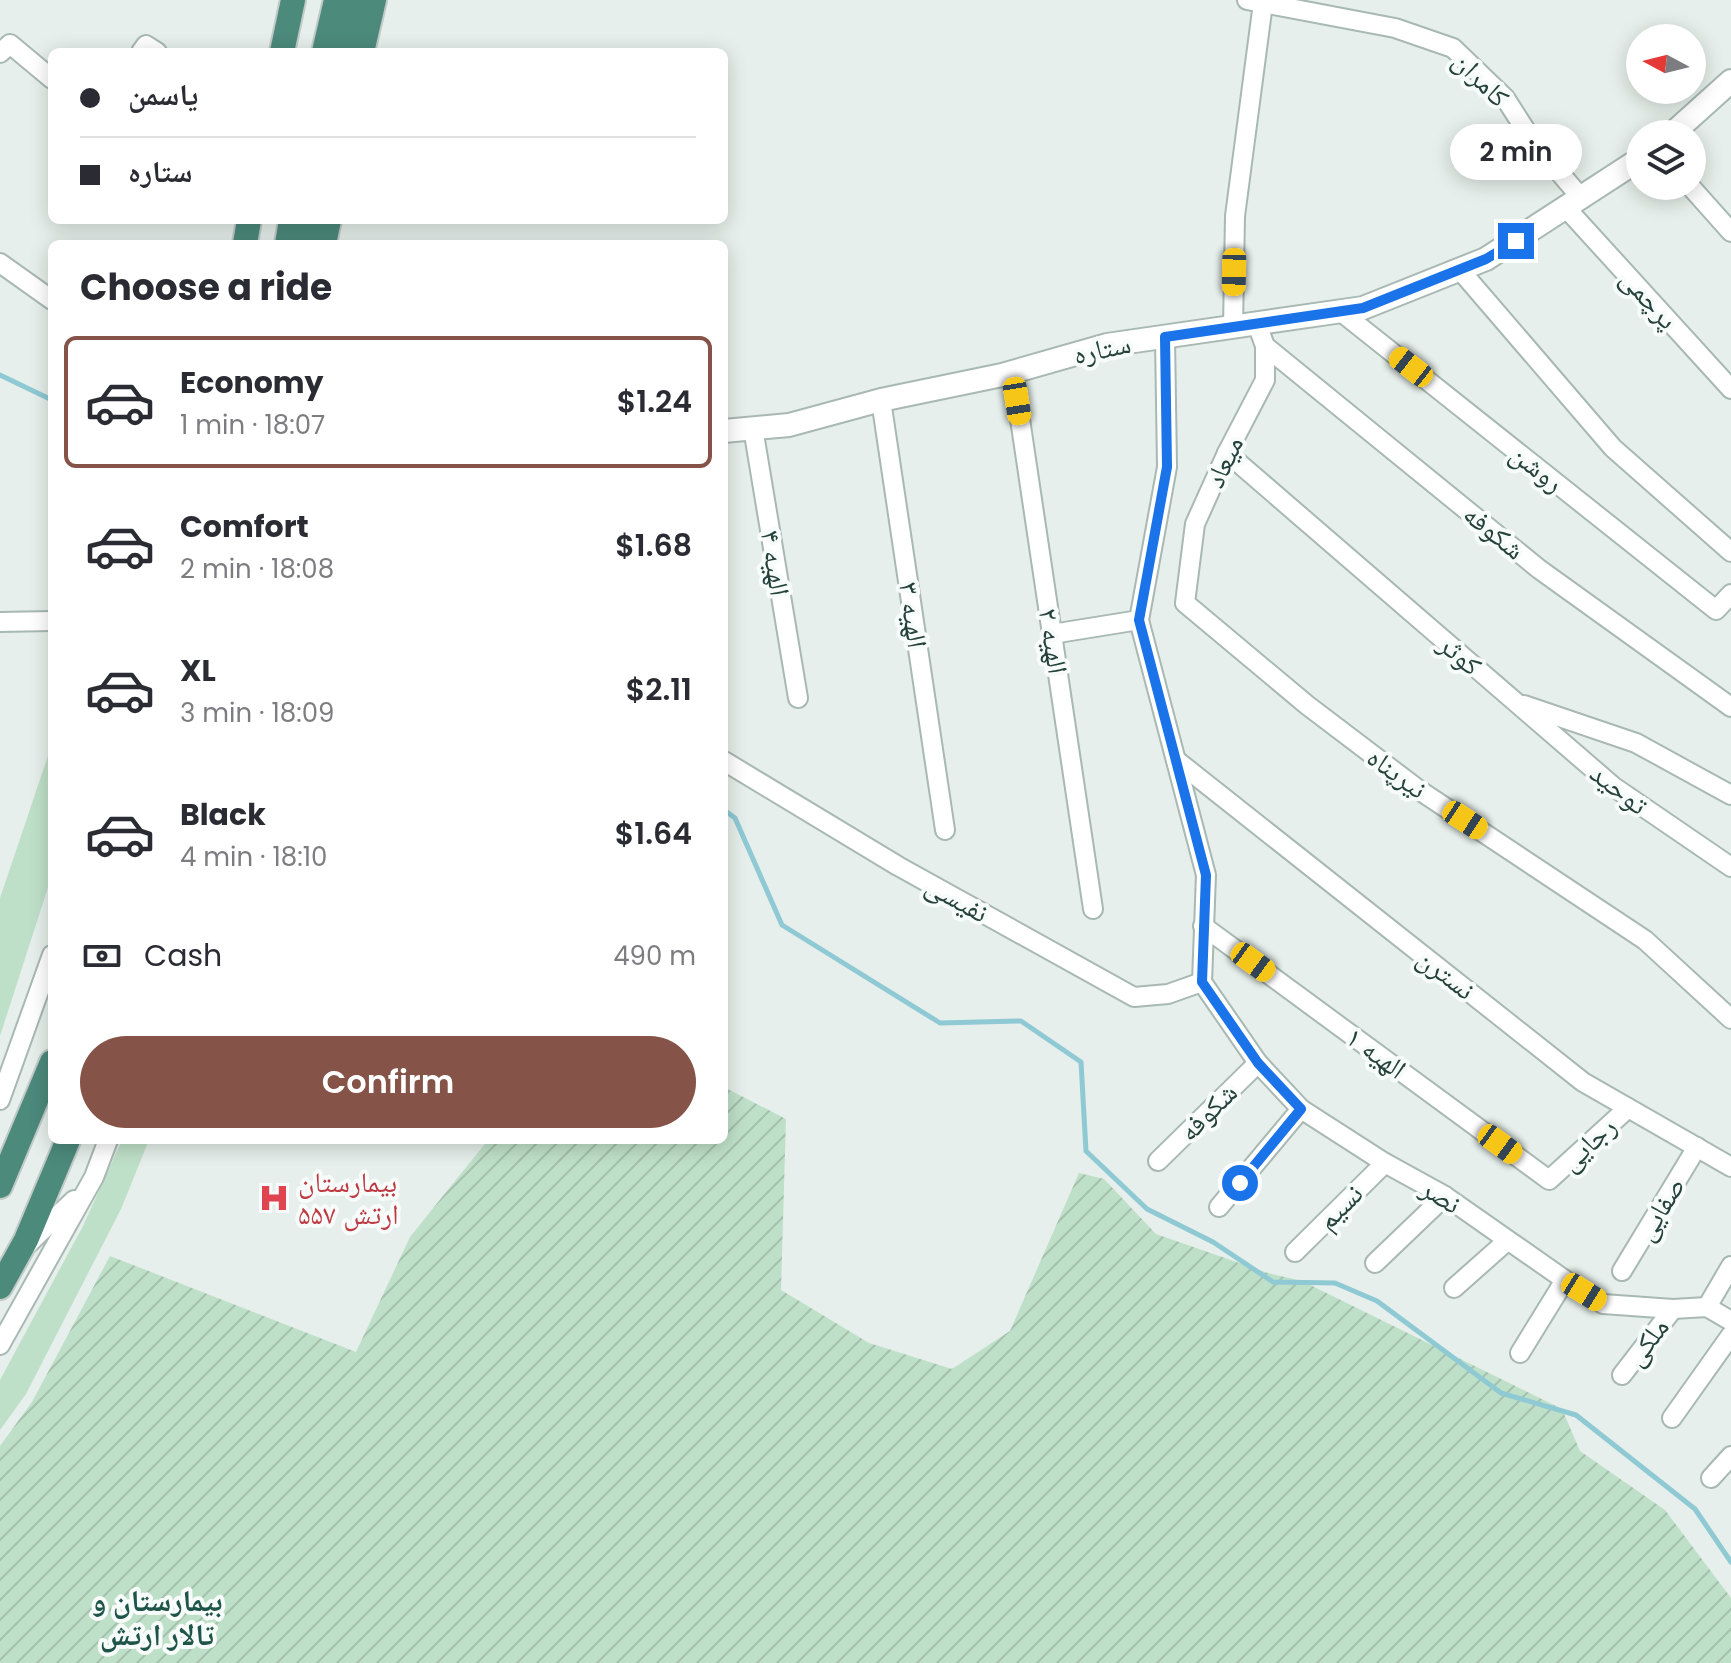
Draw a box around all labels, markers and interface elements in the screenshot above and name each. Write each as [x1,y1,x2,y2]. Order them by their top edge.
north arrow [1626,24,1706,104]
map controls [1626,24,1706,200]
street label: کامران [1444,42,1518,116]
text: یاسمن [128,73,198,116]
button: layers [1626,120,1706,200]
callout: 2 min [1450,125,1582,181]
text: 2 min [1480,134,1552,170]
text: ستاره [128,150,193,193]
route end [1498,223,1534,259]
car [1222,248,1246,296]
street label: پرچمی [1611,260,1687,338]
text: Choose a ride [80,262,332,313]
street label: ستاره [1070,324,1134,374]
car [1385,343,1437,391]
text: Economy [180,361,324,404]
icon: car [84,366,156,438]
car [1001,375,1033,427]
text: $1.24 [617,380,692,423]
text: 1 min · 18:07 [180,407,325,443]
street label: میعاد [1195,430,1253,494]
street label: روشن [1502,435,1572,501]
street label: شکوفه [1455,495,1533,569]
text: Comfort [180,505,309,548]
icon: car [84,510,156,582]
text: $1.68 [615,524,692,567]
street label: الهیه ۴ [751,527,799,599]
text: 2 min · 18:08 [180,551,334,587]
street label: الهیه ۳ [889,580,937,650]
street label: الهیه ۲ [1029,605,1077,677]
street label: کوثر [1429,625,1490,685]
text: XL [180,649,216,692]
icon: car [84,654,156,726]
text: $2.11 [626,668,692,711]
text: 3 min · 18:09 [180,695,334,731]
street label: نیرپناه [1359,738,1435,808]
street label: توحید [1582,754,1656,824]
text: Black [180,793,266,836]
car [1438,797,1492,843]
icon: car [84,798,156,870]
text: $1.64 [615,812,692,855]
text: 4 min · 18:10 [180,839,327,875]
street label: نفیسی [918,866,996,932]
icon: cash [80,934,124,978]
text: Cash [144,934,222,977]
text: 490 m [613,938,696,974]
car [1227,938,1279,986]
street label: نسترن [1409,939,1483,1009]
street label: الهیه ۱ [1338,1018,1414,1088]
button: Confirm [80,1036,696,1128]
street label: شکوفه [1170,1074,1246,1150]
street label: رجایی [1551,1108,1625,1180]
car [1474,1120,1526,1168]
place label: بیمارستان ۵۵۷ ارتش [298,1163,399,1234]
route start [1222,1165,1258,1201]
street label: نصر [1413,1168,1469,1223]
street label: صفایی [1626,1169,1694,1249]
street label: نسیم [1308,1175,1372,1239]
hospital icon: بیمارستان ۵۵۷ ارتش [257,1181,291,1215]
car [1557,1269,1611,1315]
street label: ملکی [1616,1310,1678,1374]
district label: بیمارستان و تالار ارتش [91,1579,223,1656]

